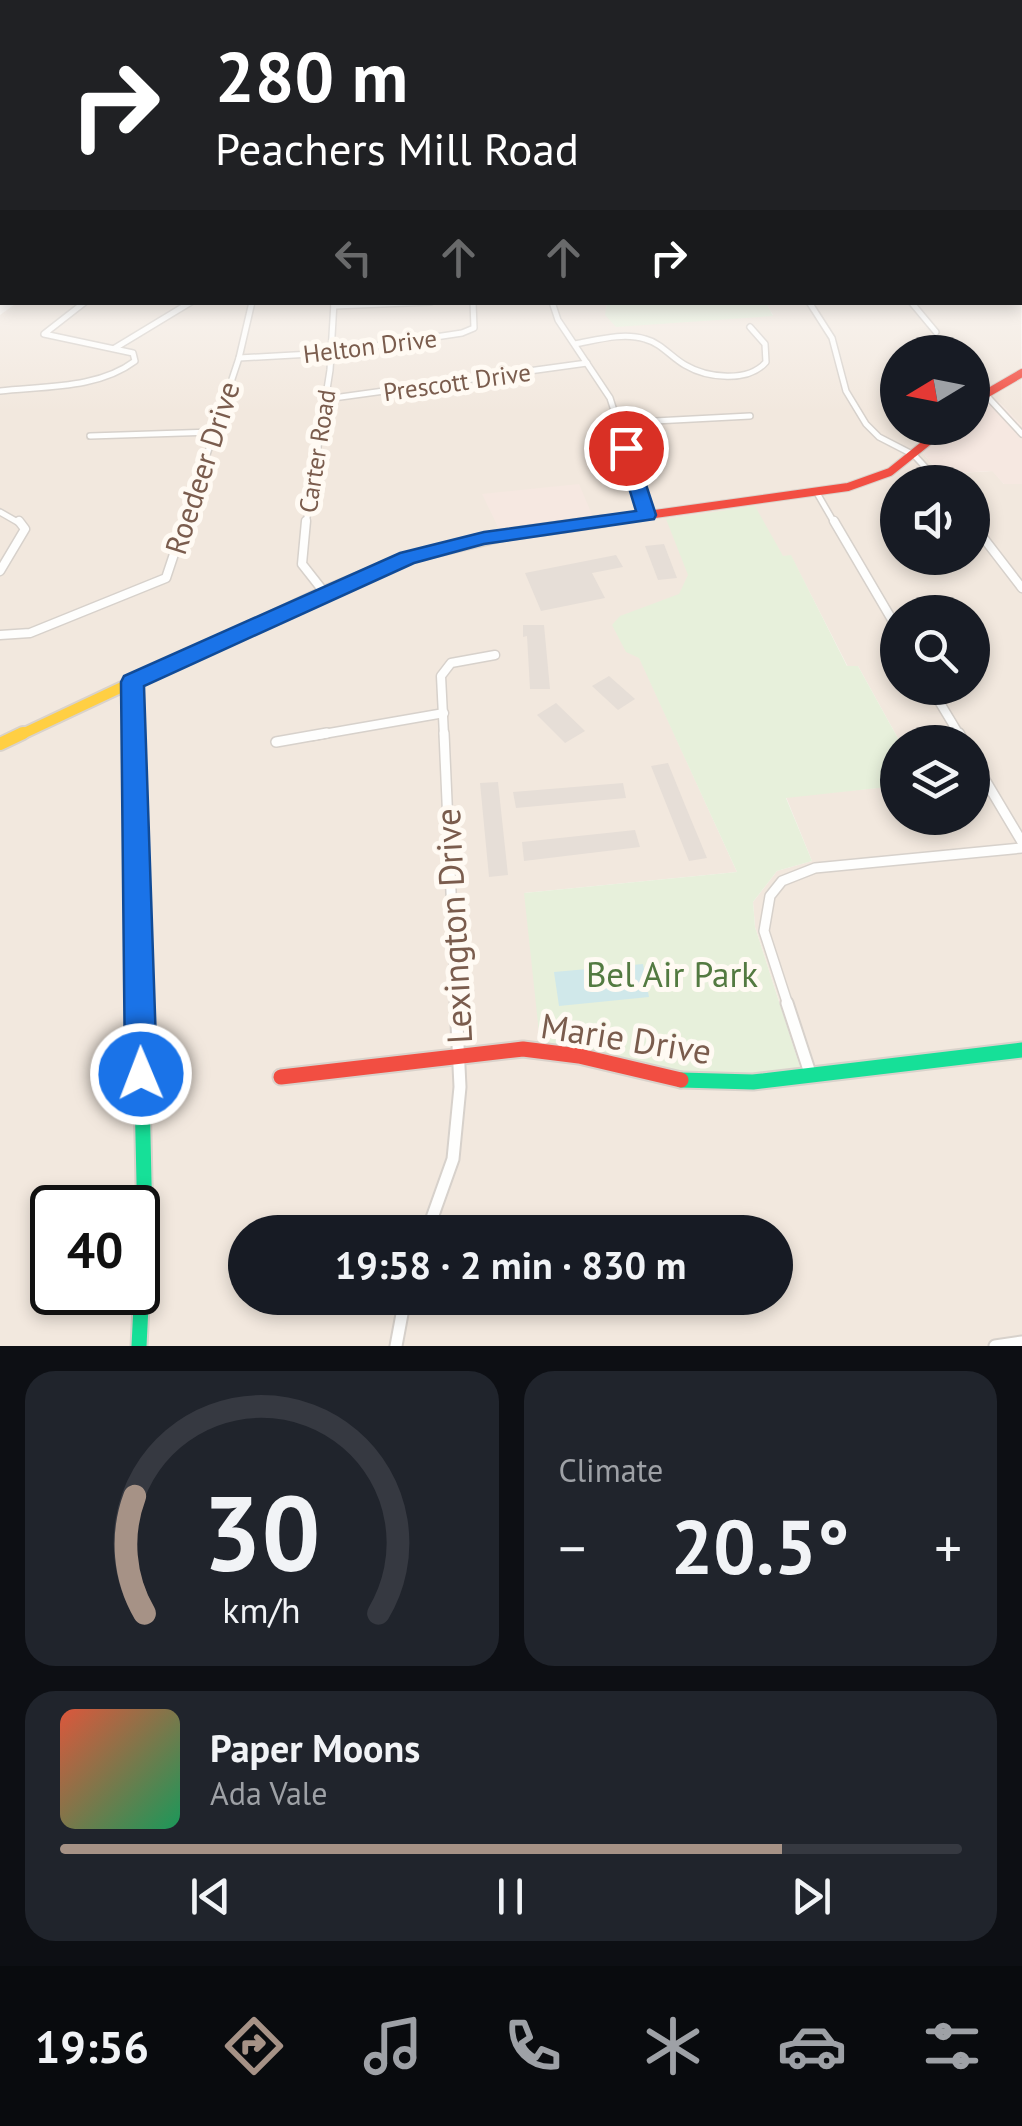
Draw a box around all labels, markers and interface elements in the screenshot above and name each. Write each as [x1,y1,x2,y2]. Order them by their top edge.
text: 280 m [215,31,408,121]
icon: right [50,40,180,170]
text: Peachers Mill Road [215,119,579,177]
icon: left [326,230,381,285]
icon: ahead [431,230,486,285]
icon: ahead [536,230,591,285]
icon: right [641,230,696,285]
street label: Helton Drive [301,322,439,370]
north arrow [880,335,990,445]
map controls [880,335,990,835]
street label: Prescott Drive [381,356,533,408]
street label: Roedeer Drive [155,376,248,559]
street label: Carter Road [291,387,343,515]
pin [584,406,669,491]
icon: arrive [599,421,654,476]
button: sound [880,465,990,575]
button: search [880,595,990,705]
button: layers [880,725,990,835]
street label: Lexington Drive [424,807,482,1045]
park label: Bel Air Park [586,951,758,997]
street label: Marie Drive [538,1002,715,1074]
position arrow [89,1022,193,1126]
speed limit sign: 40 [30,1185,160,1315]
text: 19:58 · 2 min · 830 m [335,1240,686,1289]
text: Climate [559,1449,663,1491]
text: 30 [203,1465,321,1600]
text: 20.5° [671,1498,850,1595]
text: − [559,1512,586,1583]
text: + [934,1512,962,1583]
text: km/h [223,1587,301,1633]
text: Paper Moons [210,1723,420,1772]
text: Ada Vale [210,1772,327,1814]
icon: previous [183,1869,238,1924]
icon: pause [483,1869,538,1924]
icon: next [784,1869,839,1924]
icon: directions [219,2011,289,2081]
icon: music [358,2011,428,2081]
icon: phone [498,2011,568,2081]
icon: climate [638,2011,708,2081]
icon: car [777,2011,847,2081]
icon: filters [917,2011,987,2081]
text: 19:56 [35,2017,149,2075]

